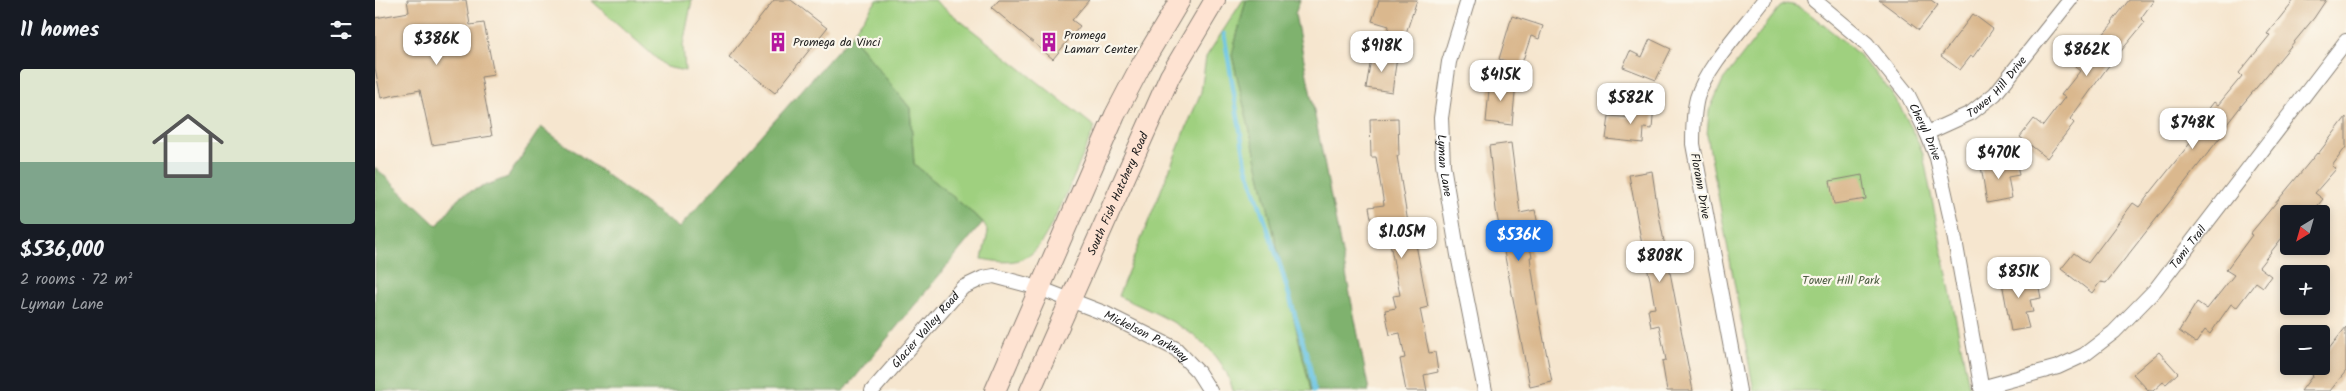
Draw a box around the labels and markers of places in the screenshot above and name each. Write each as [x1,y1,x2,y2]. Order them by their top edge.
pin: $386K [402,23,472,66]
place label: Promega Lamarr Center [1064,26,1138,59]
pin: $918K [1347,30,1417,73]
building icon: Promega da Vinci [767,31,789,53]
building icon: Promega Lamarr Center [1038,31,1060,53]
place label: Promega da Vinci [793,33,881,52]
pin: $862K [2052,34,2122,77]
pin: $415K [1466,59,1536,102]
pin: $582K [1596,82,1666,125]
pin: $748K [2158,108,2228,150]
pin: $470K [1964,138,2034,180]
pin: $1.05M [1361,216,1443,259]
pin: $536K [1484,220,1554,262]
pin: $808K [1625,240,1695,283]
pin: $851K [1984,256,2054,299]

